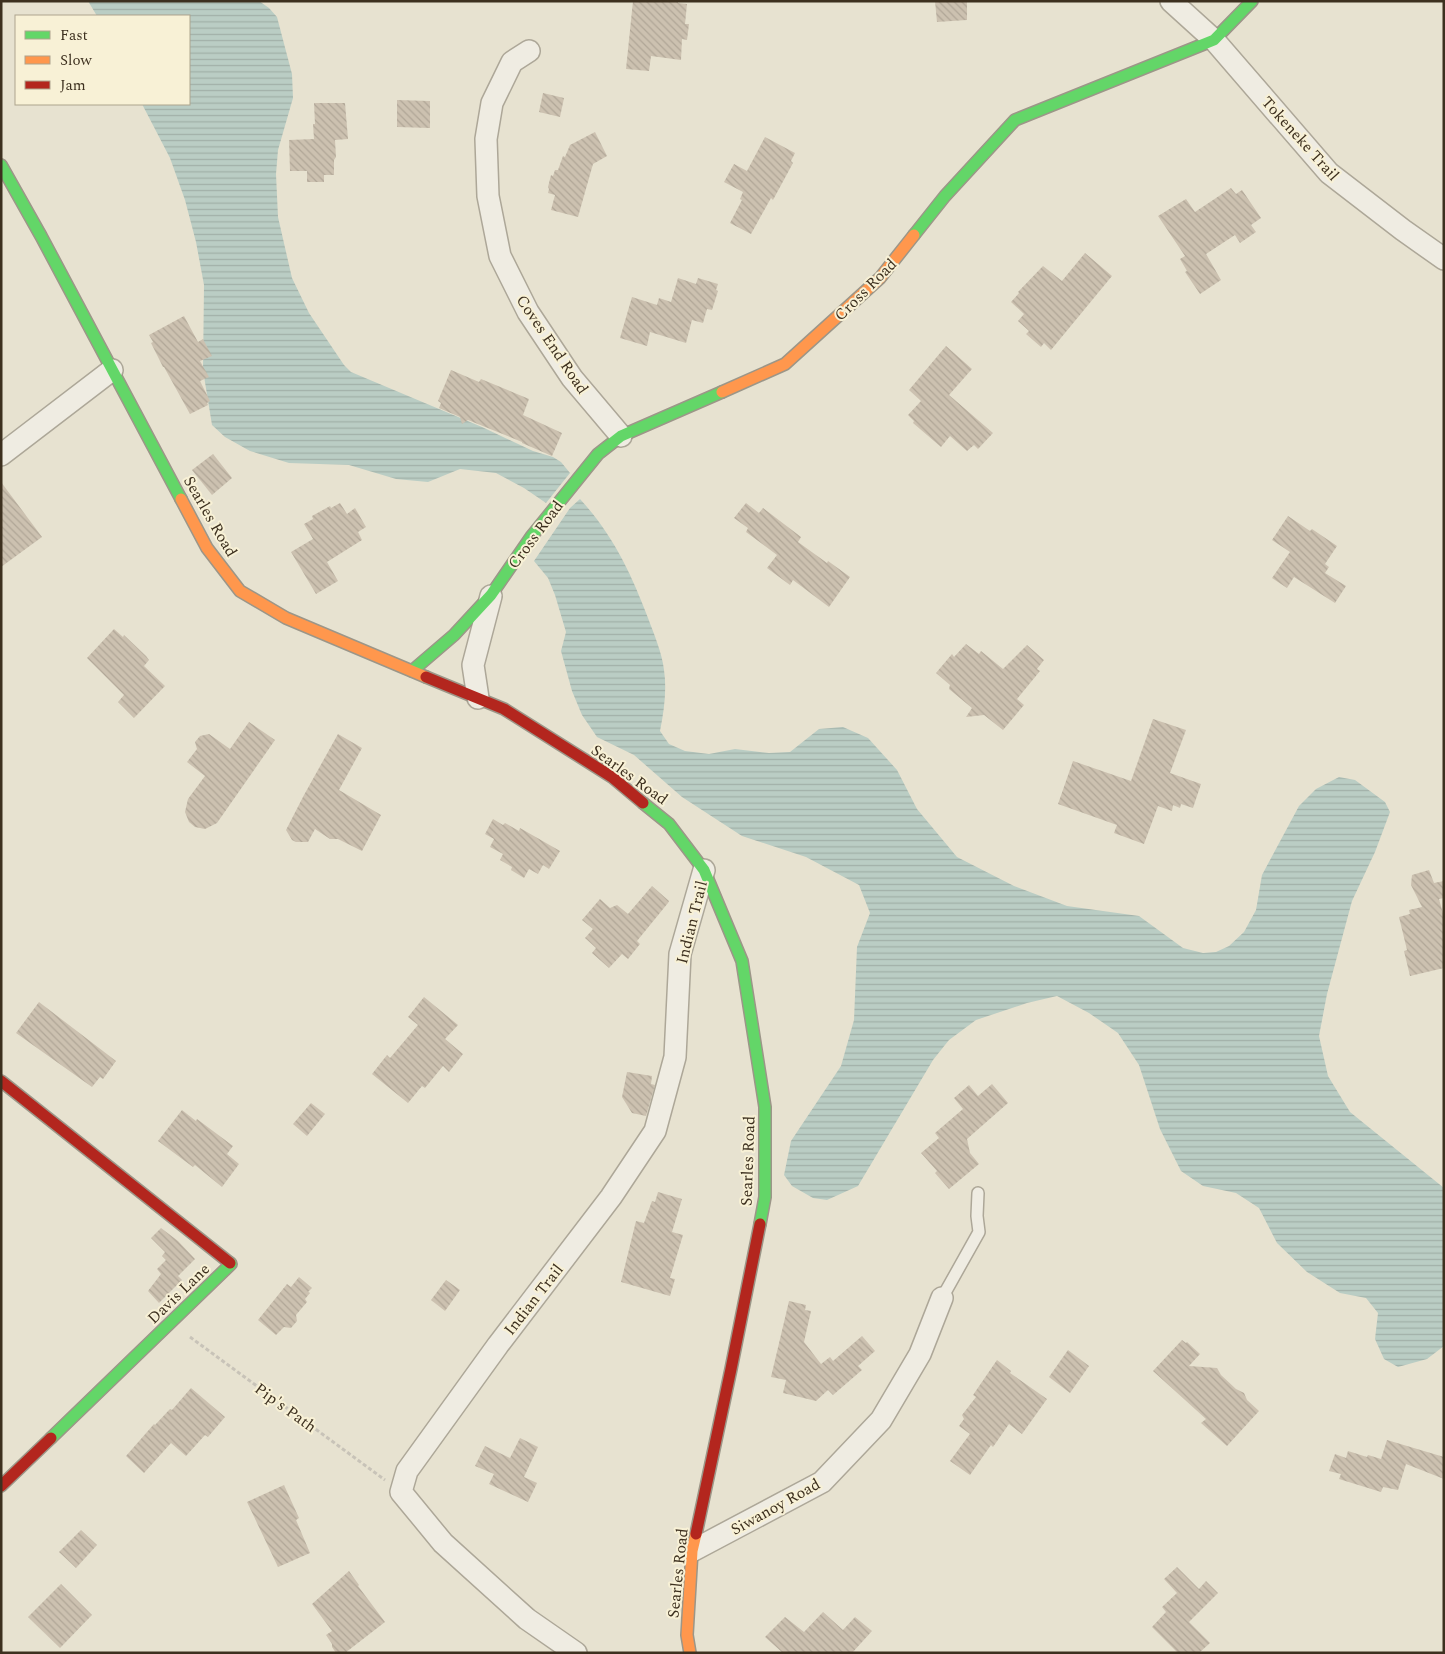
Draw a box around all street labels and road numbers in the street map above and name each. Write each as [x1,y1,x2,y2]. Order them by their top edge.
street label: Tokeneke Trail [1256,91,1345,186]
street label: Cross Road [829,253,903,327]
street label: Coves End Road [510,290,594,399]
street label: Searles Road [177,471,243,562]
street label: Cross Road [502,495,570,574]
street label: Searles Road [586,739,673,811]
street label: Indian Trail [670,878,714,966]
street label: Searles Road [734,1115,762,1207]
street label: Davis Lane [142,1258,215,1330]
street label: Indian Trail [498,1259,569,1340]
street label: Pip's Path [249,1377,322,1439]
street label: Siwanoy Road [726,1472,825,1541]
street label: Searles Road [661,1527,695,1619]

